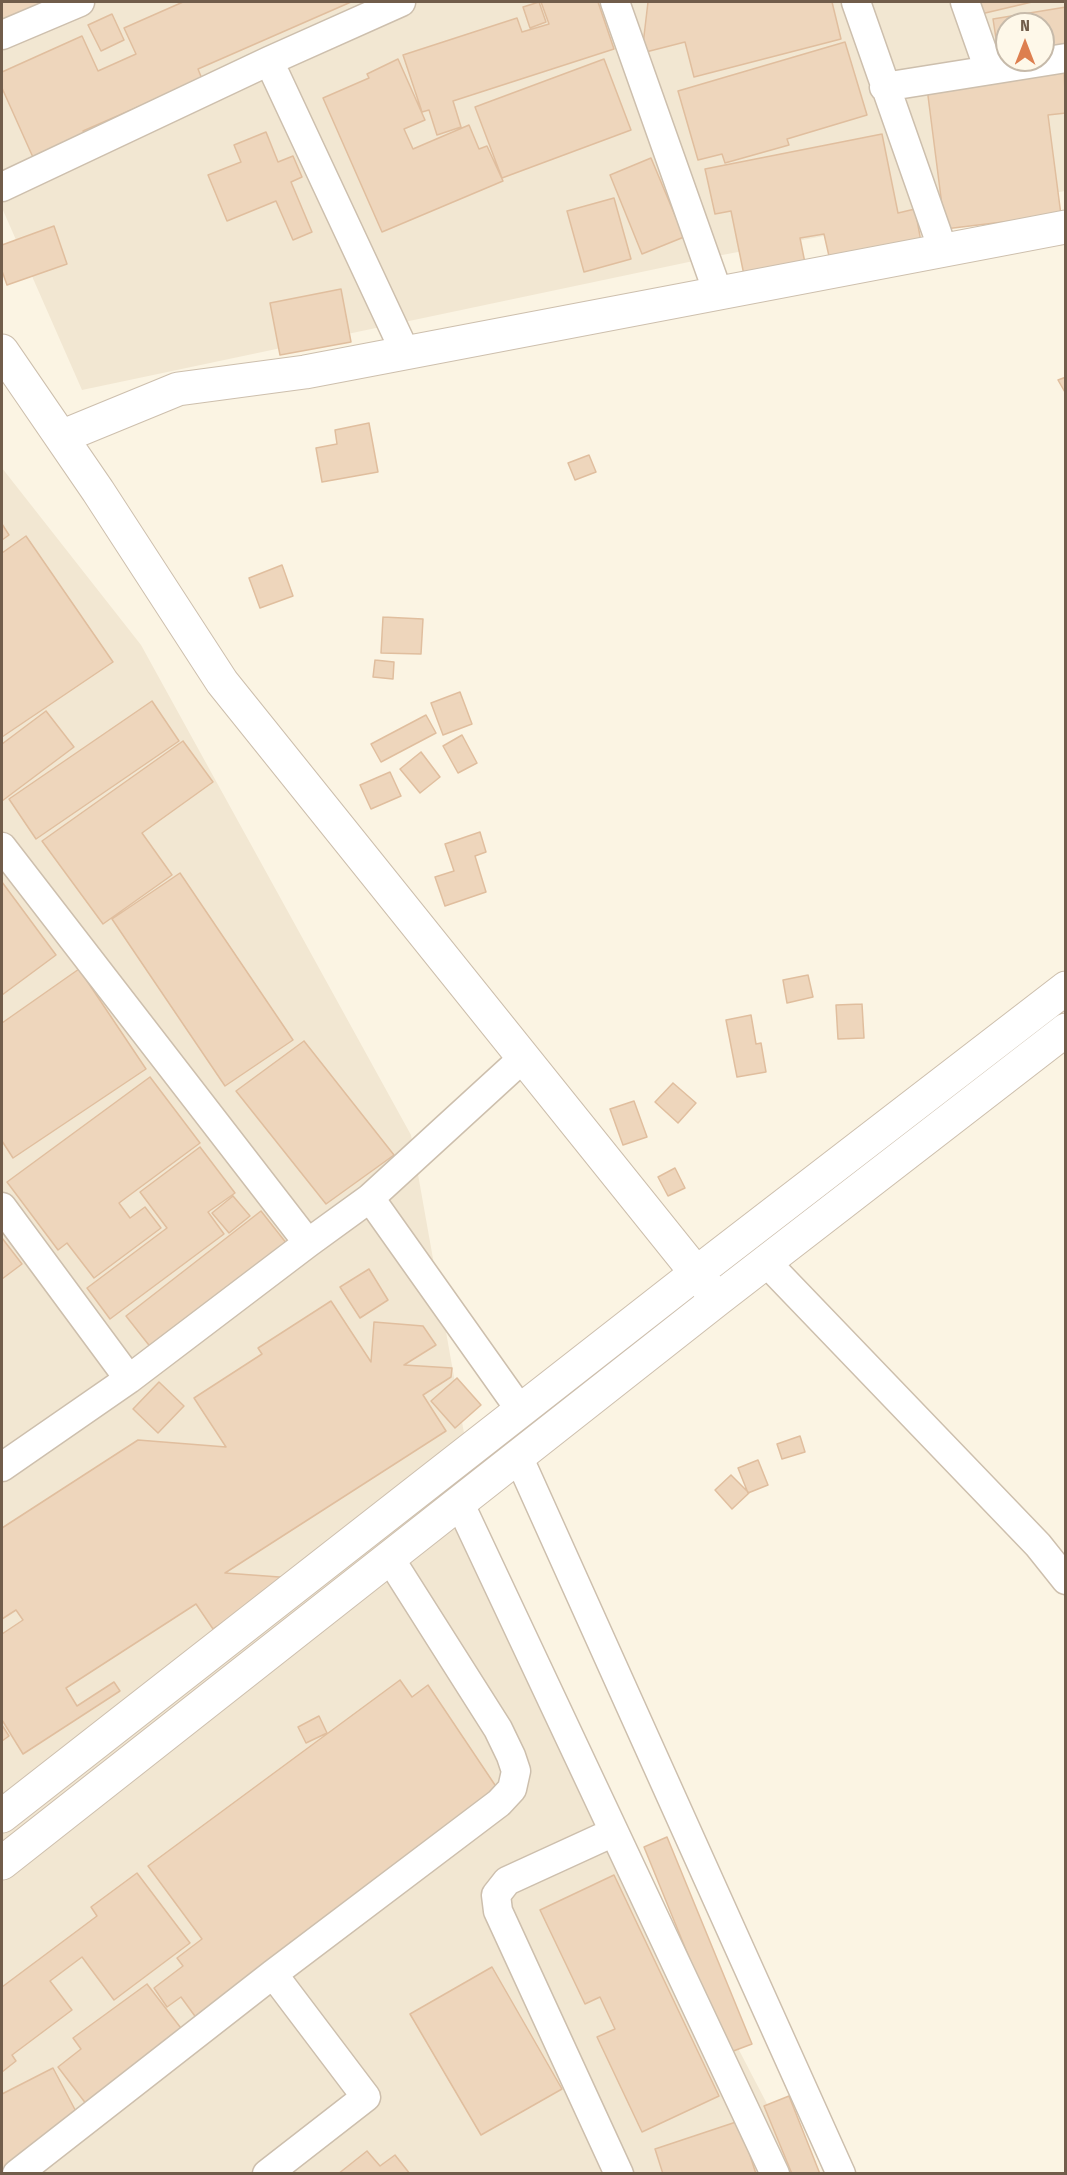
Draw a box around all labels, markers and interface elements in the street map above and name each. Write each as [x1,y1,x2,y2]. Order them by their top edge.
north arrow [995,12,1055,72]
text: N [1020,16,1030,35]

